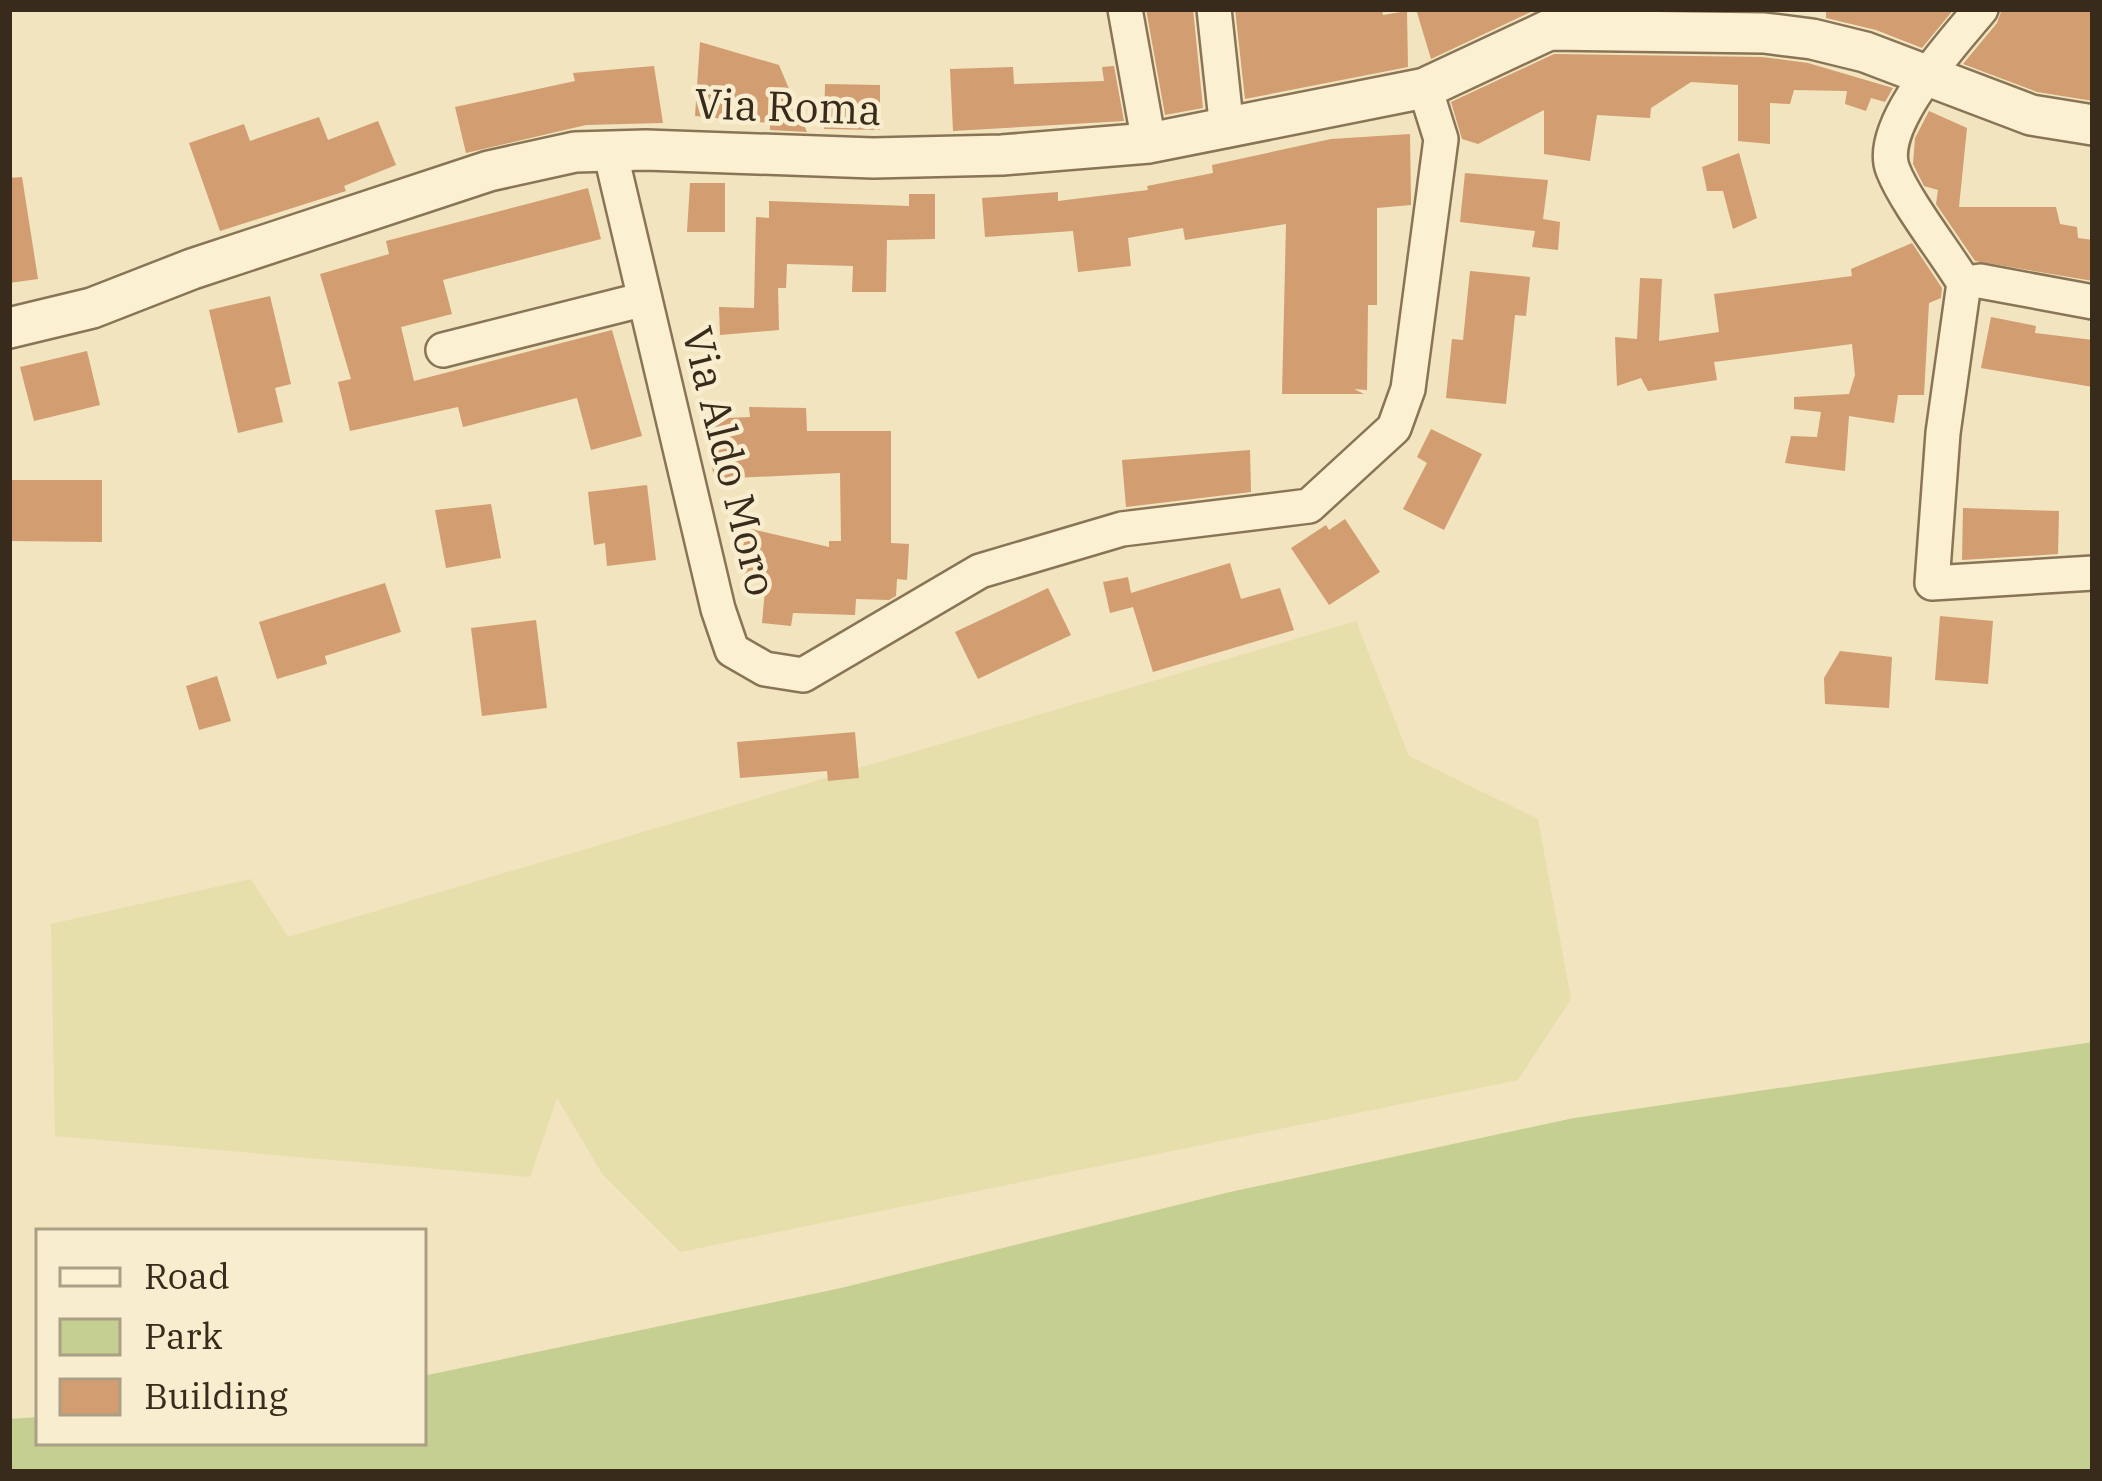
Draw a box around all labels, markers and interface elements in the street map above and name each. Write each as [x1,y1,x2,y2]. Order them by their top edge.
street label: Via Roma [693,75,883,137]
street label: Via Aldo Moro [670,321,790,601]
legend [36,1229,426,1445]
text: Road [144,1252,230,1299]
text: Park [144,1312,223,1359]
text: Building [144,1372,288,1419]

